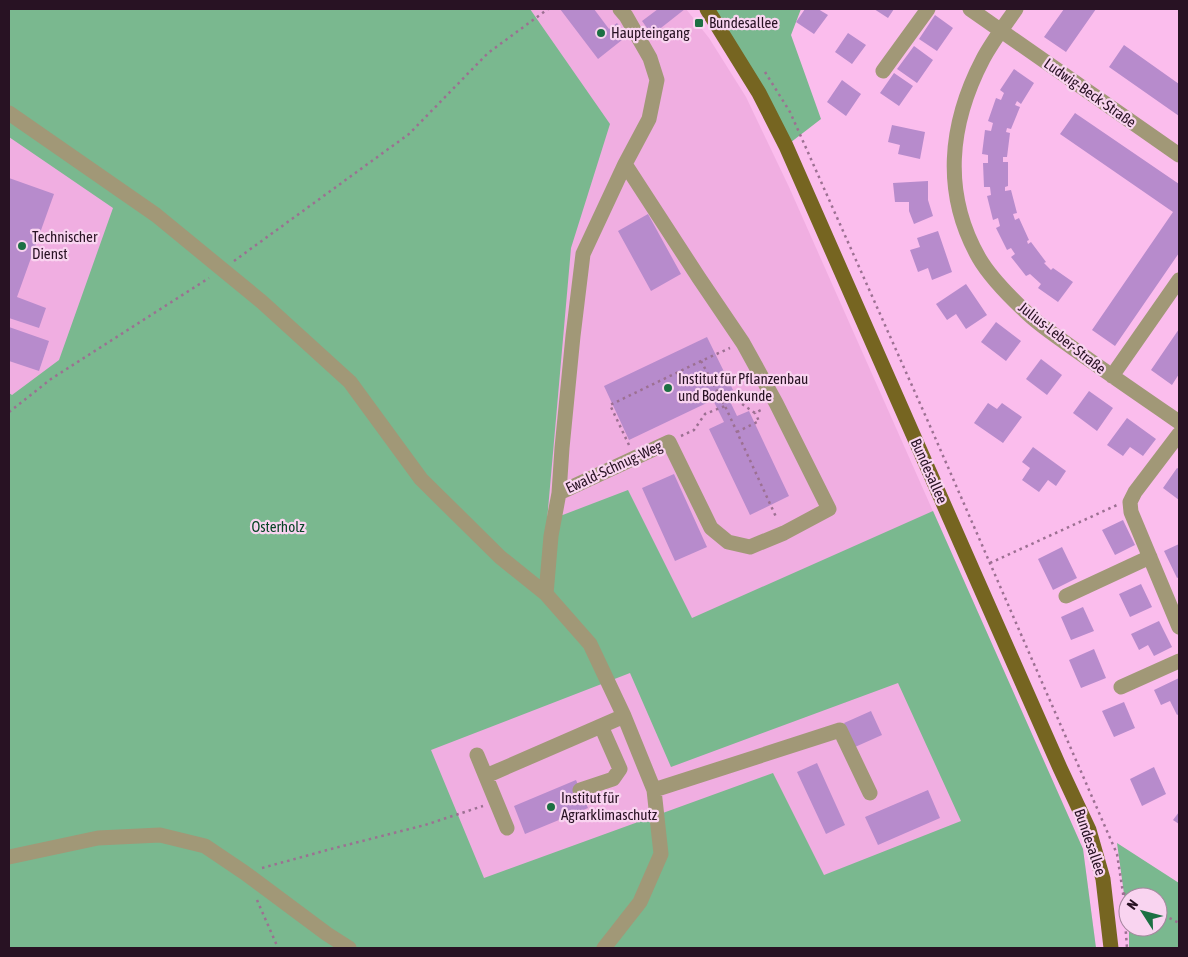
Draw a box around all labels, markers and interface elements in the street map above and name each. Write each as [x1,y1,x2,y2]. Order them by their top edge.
place label: Bundesallee [709,14,778,31]
marker: Bundesallee [693,17,705,29]
place label: Haupteingang [611,24,690,41]
marker: Haupteingang [595,27,607,39]
street label: Ludwig-Beck-Straße [1041,55,1140,131]
place label: Technischer Dienst [32,228,98,262]
marker: Technischer Dienst [16,240,28,252]
street label: Julius-Leber-Straße [1015,298,1109,377]
place label: Institut für Pflanzenbau und Bodenkunde [678,370,808,404]
marker: Institut für Pflanzenbau und Bodenkunde [662,382,674,394]
street label: Bundesallee [908,436,951,506]
street label: Ewald-Schnug-Weg [563,437,665,496]
park label: Osterholz [251,518,305,535]
place label: Institut für Agrarklimaschutz [561,789,658,823]
marker: Institut für Agrarklimaschutz [545,801,557,813]
street label: Bundesallee [1071,806,1110,877]
north arrow [1118,887,1168,937]
text: N [1124,896,1141,912]

